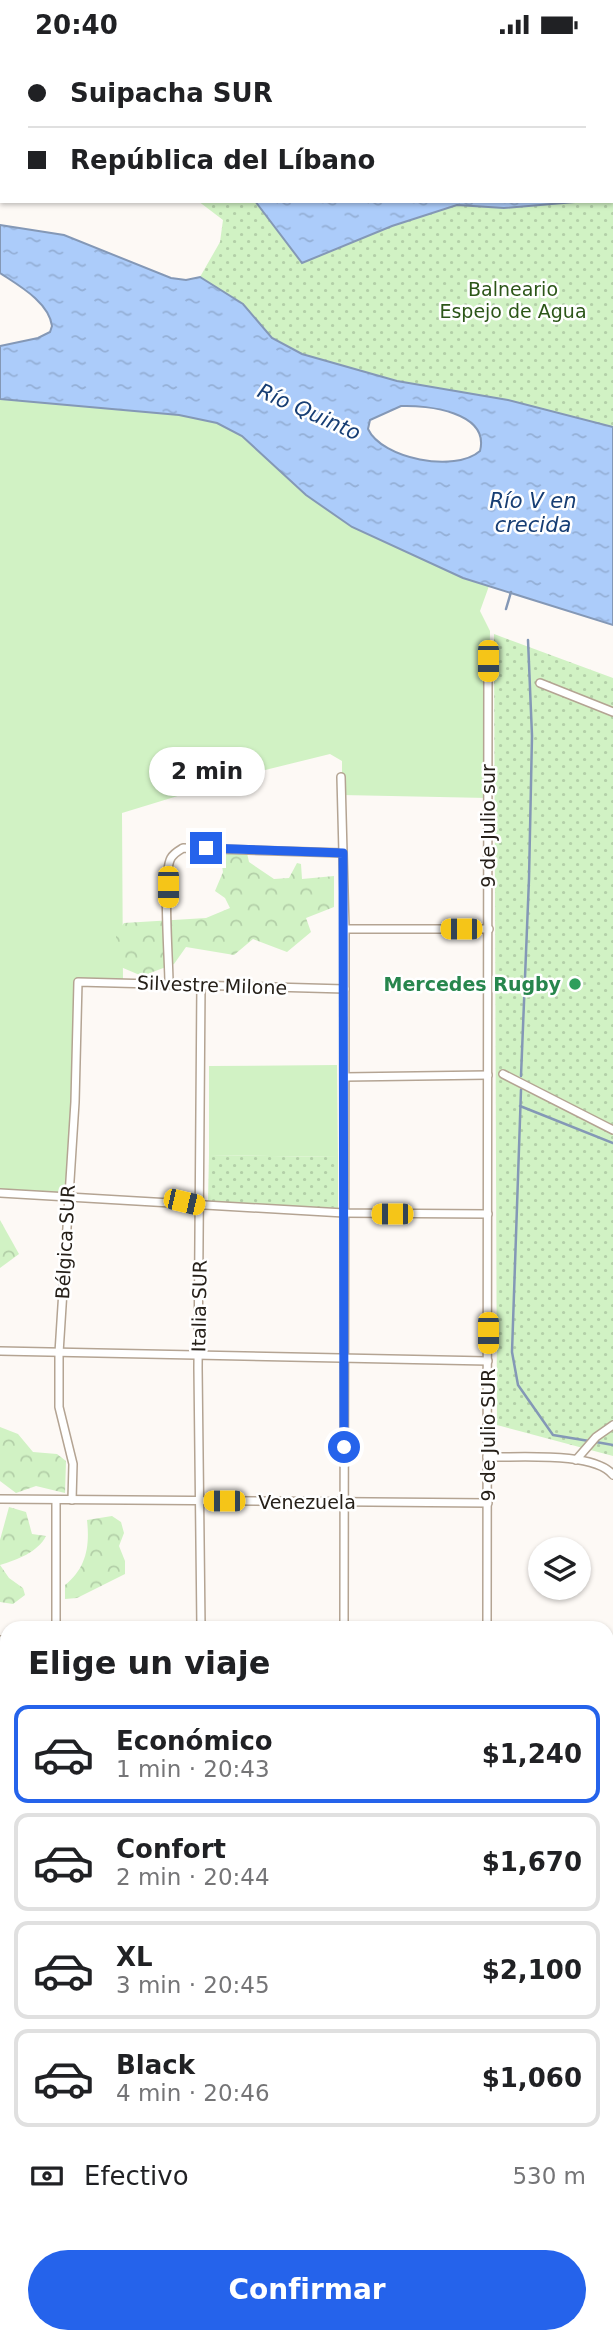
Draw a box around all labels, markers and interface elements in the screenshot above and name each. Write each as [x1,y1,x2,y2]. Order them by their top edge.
text: 20:40 [35,10,118,40]
text: Suipacha SUR [70,78,273,108]
text: República del Líbano [70,145,375,175]
park label: Balneario Espejo de Agua [439,278,587,322]
water label: Río Quinto [254,379,364,445]
water label: Río V en crecida [489,489,577,537]
car [478,640,499,682]
callout: 2 min [148,747,264,795]
text: 2 min [171,758,243,784]
street label: 9 de Julio sur [477,764,499,888]
route end [190,832,222,864]
car [158,866,179,908]
car [441,919,483,940]
street label: Silvestre Milone [136,971,288,999]
place label: Mercedes Rugby [384,973,562,995]
marker: Mercedes Rugby [567,976,583,992]
street label: Bélgica SUR [51,1184,79,1300]
car [162,1187,207,1217]
car [372,1204,414,1225]
street label: Italia SUR [187,1260,211,1352]
car [478,1312,499,1354]
street label: 9 de Julio SUR [477,1369,499,1501]
route start [328,1431,360,1463]
car [204,1491,246,1512]
street label: Venezuela [258,1491,356,1513]
map controls [528,1537,591,1600]
button: layers [528,1537,591,1600]
text: Elige un viaje [28,1644,270,1682]
icon: car [32,1723,95,1786]
text: Económico [116,1726,273,1756]
text: $1,240 [482,1739,582,1769]
text: 1 min · 20:43 [116,1756,270,1782]
icon: car [32,1831,95,1894]
text: Confort [116,1834,226,1864]
text: $1,670 [482,1847,582,1877]
text: 2 min · 20:44 [116,1864,270,1890]
icon: car [32,1939,95,2002]
text: XL [116,1942,153,1972]
text: $2,100 [482,1955,582,1985]
text: 3 min · 20:45 [116,1972,270,1998]
icon: car [32,2047,95,2110]
text: Black [116,2050,195,2080]
text: $1,060 [482,2063,582,2093]
text: 4 min · 20:46 [116,2080,270,2106]
icon: cash [28,2157,66,2195]
text: Efectivo [84,2161,189,2191]
text: 530 m [512,2163,586,2189]
button: Confirmar [28,2250,586,2330]

